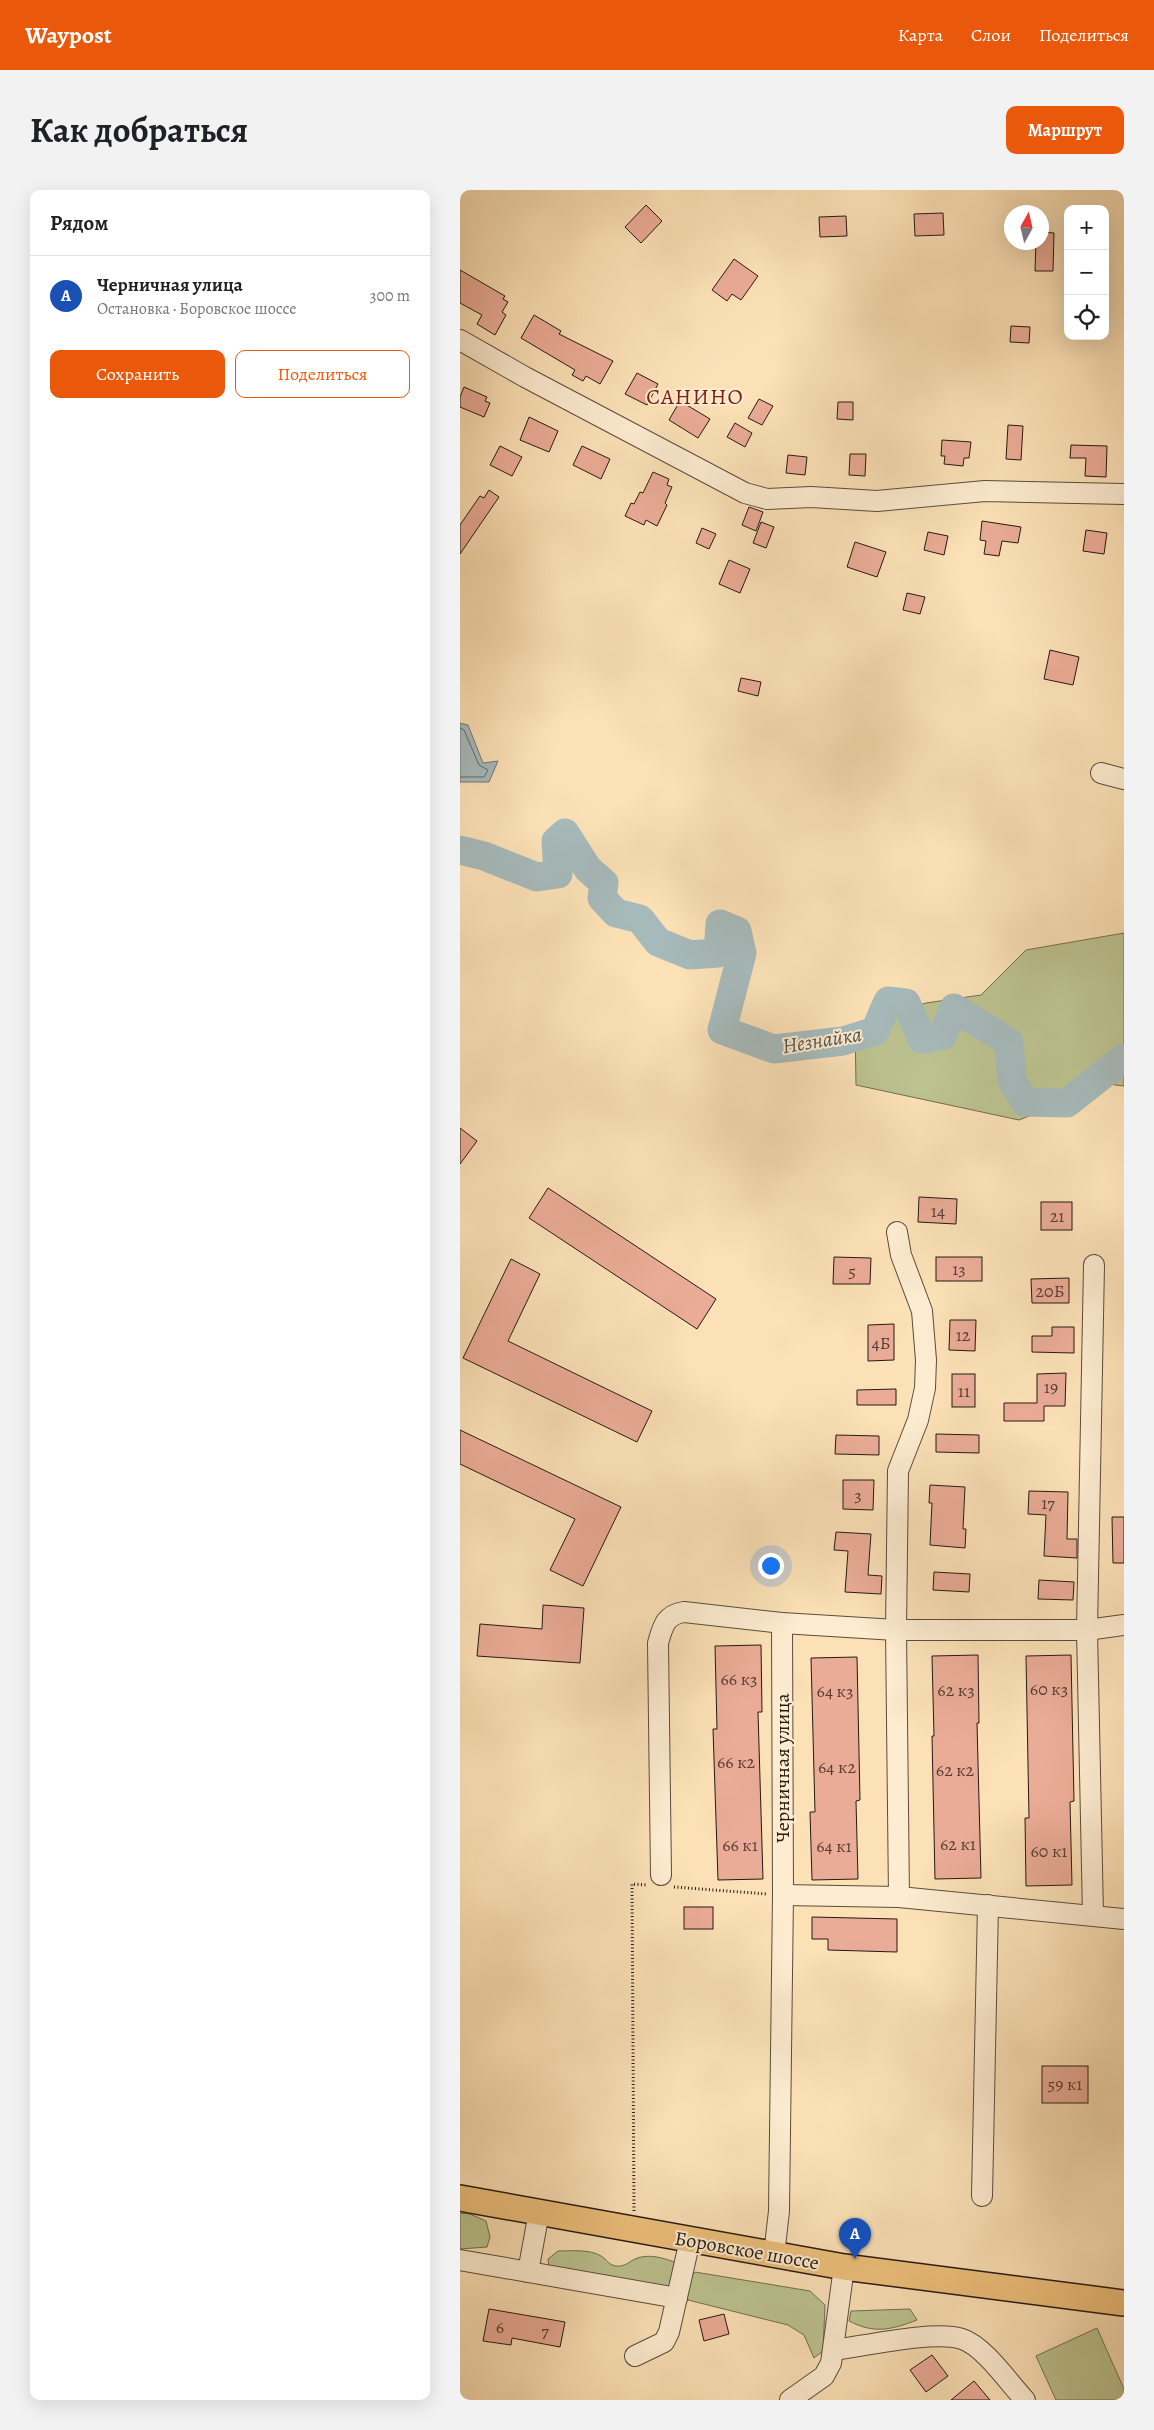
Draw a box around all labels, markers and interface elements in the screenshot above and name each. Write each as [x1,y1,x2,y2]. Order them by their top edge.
text: Waypost [25,19,112,51]
text: Карта [898,23,943,47]
text: Слои [971,23,1011,47]
text: Поделиться [1039,23,1129,47]
text: Как добраться [30,106,248,154]
button: Маршрут [1006,106,1124,154]
north arrow [1004,205,1049,250]
map controls [1064,205,1109,340]
button: + [1064,205,1109,250]
text: Рядом [50,209,108,237]
button: − [1064,250,1109,295]
text: Черничная улица [97,272,243,298]
text: A [61,285,71,307]
text: 300 m [370,285,410,307]
button: locate [1064,295,1109,340]
text: Остановка · Боровское шоссе [97,298,296,320]
button: Сохранить [50,350,225,398]
button: Поделиться [235,350,410,398]
district label: САНИНО [646,382,744,412]
water label: Незнайка [780,1020,864,1060]
house number: 14 [931,1199,945,1223]
house number: 21 [1050,1204,1064,1228]
house number: 13 [952,1257,966,1281]
house number: 5 [848,1259,856,1283]
house number: 20Б [1036,1279,1064,1303]
house number: 12 [956,1323,971,1347]
house number: 4Б [872,1331,890,1355]
house number: 19 [1044,1375,1058,1399]
house number: 11 [958,1379,970,1403]
house number: 3 [854,1483,862,1507]
house number: 17 [1041,1491,1055,1515]
your location [758,1553,784,1579]
house number: 66 к3 [720,1667,758,1691]
house number: 60 к3 [1030,1677,1068,1701]
house number: 62 к3 [937,1678,975,1702]
house number: 64 к3 [817,1679,853,1703]
street label: Черничная улица [769,1692,796,1843]
house number: 66 к2 [717,1750,755,1774]
house number: 64 к2 [818,1755,856,1779]
house number: 62 к2 [936,1758,975,1782]
house number: 62 к1 [940,1832,976,1856]
house number: 66 к1 [722,1833,758,1857]
house number: 64 к1 [816,1834,852,1858]
house number: 60 к1 [1031,1839,1067,1863]
house number: 59 к1 [1048,2072,1083,2096]
pin: A [839,2218,871,2259]
street label: Боровское шоссе [673,2224,821,2276]
house number: 6 [496,2315,504,2339]
house number: 7 [541,2319,549,2343]

